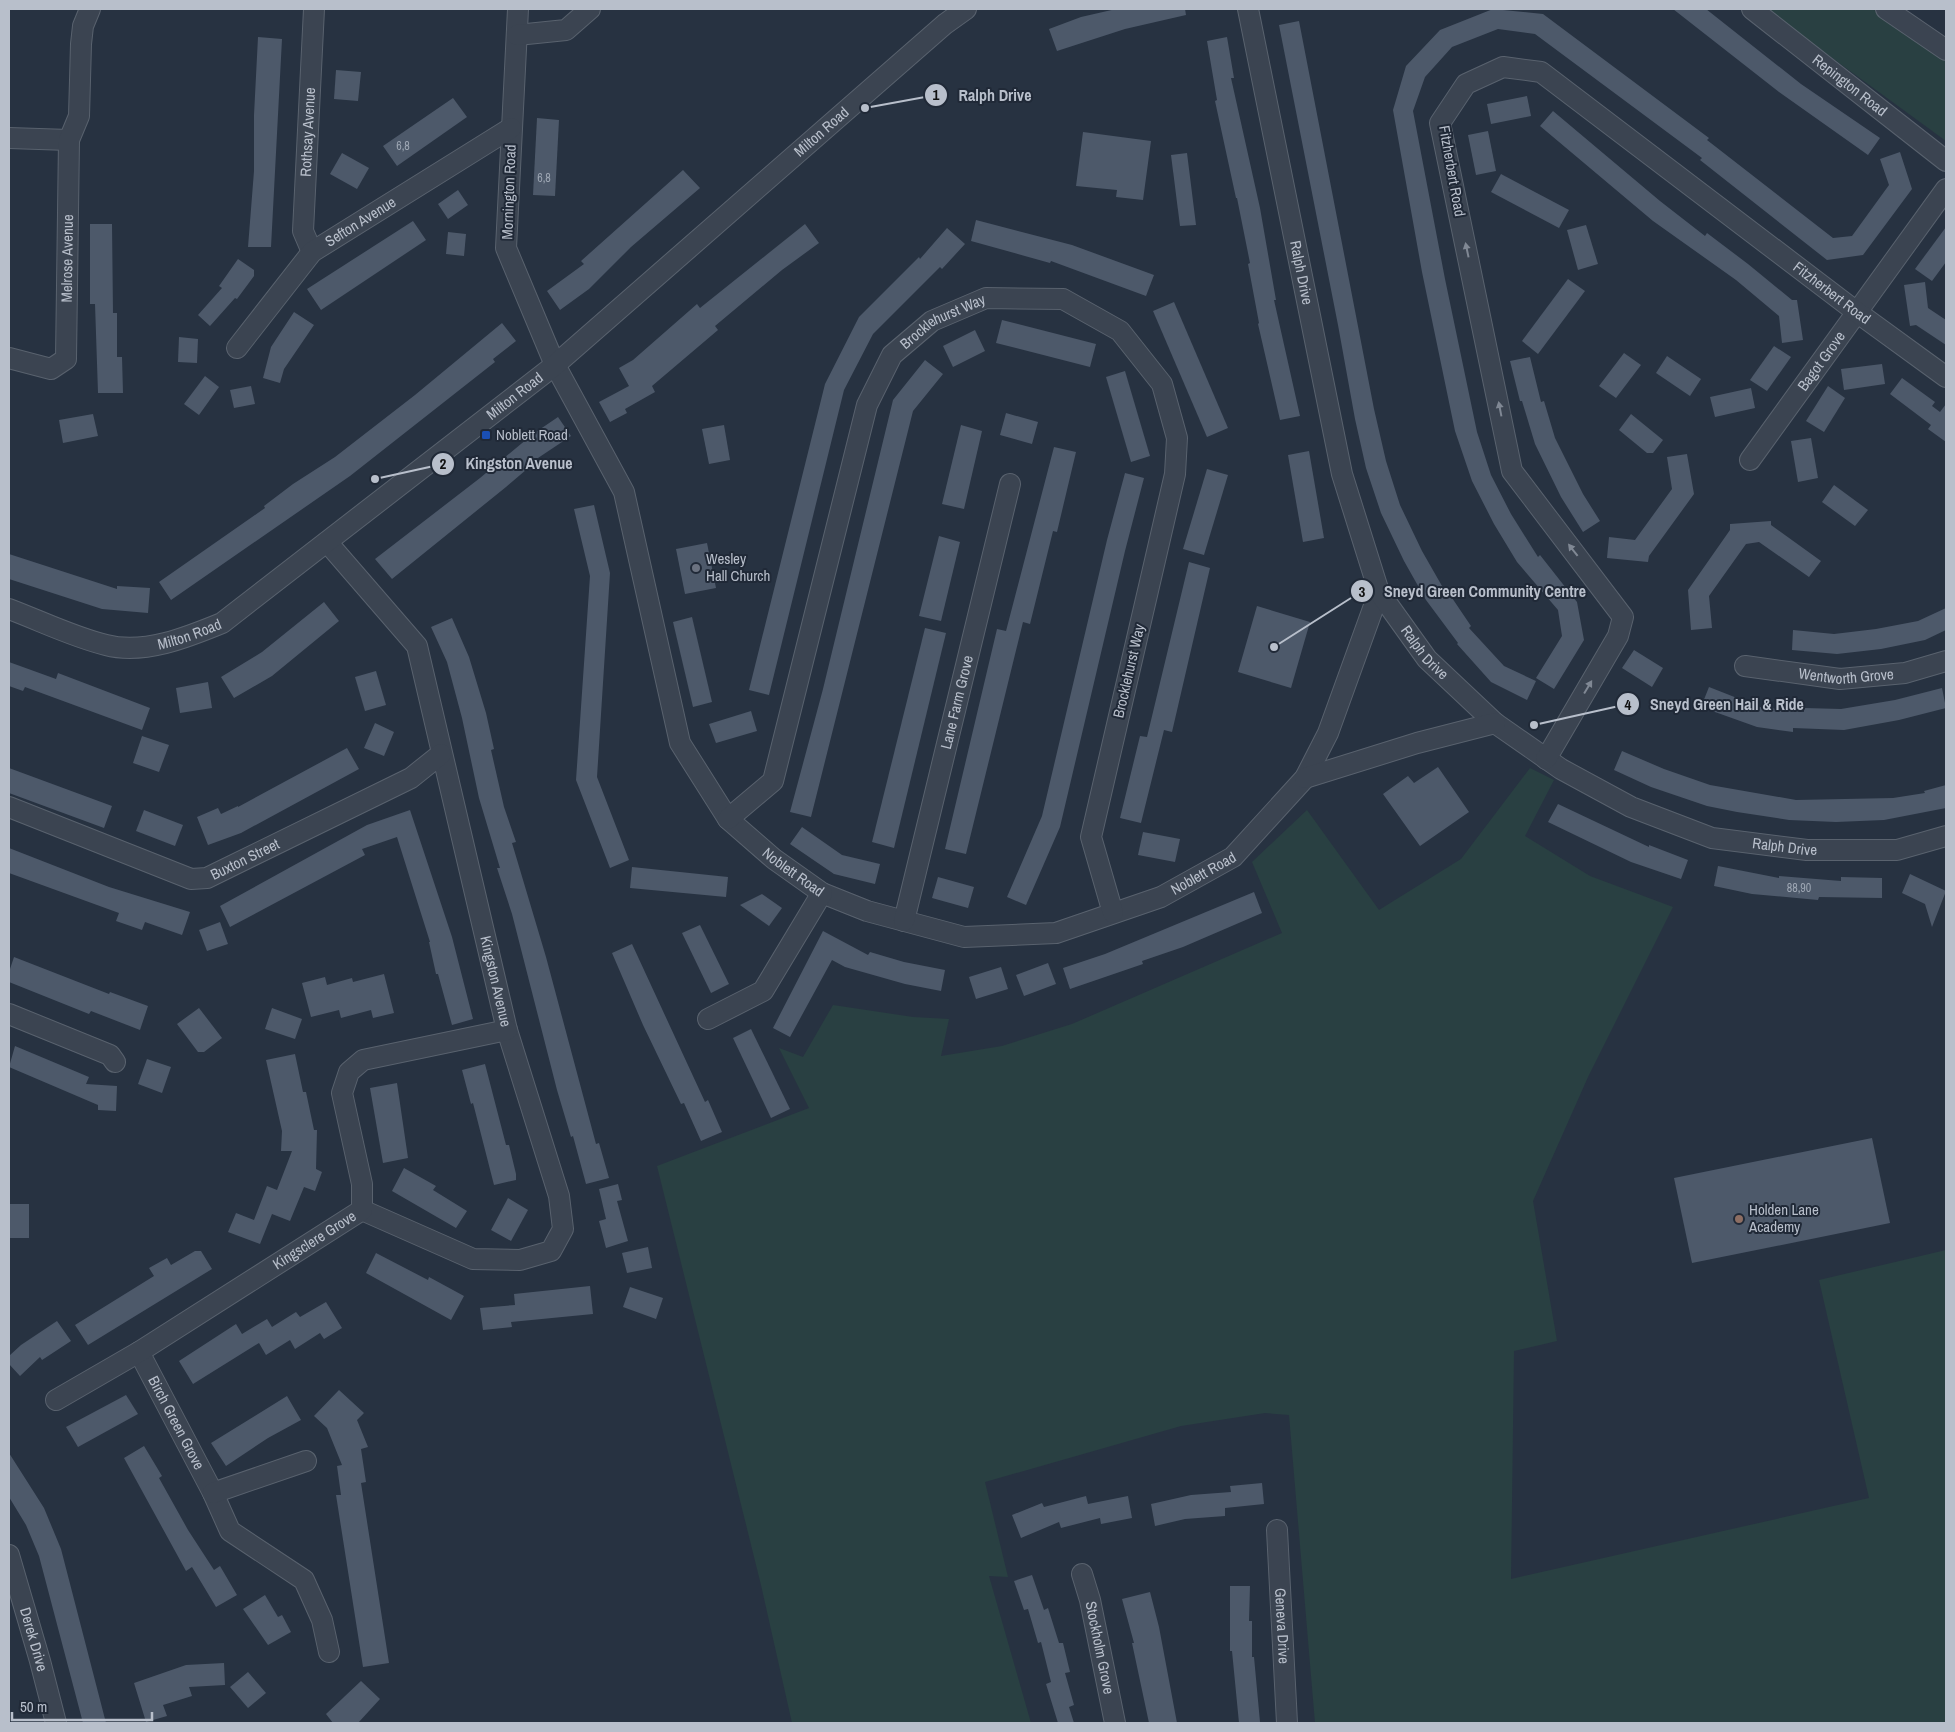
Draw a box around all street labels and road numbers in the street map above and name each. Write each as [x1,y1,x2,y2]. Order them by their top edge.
street label: Repington Road [1808,49,1892,121]
street label: Rothsay Avenue [295,87,320,177]
street label: Milton Road [789,102,853,161]
street label: Fitzherbert Road [1434,124,1471,218]
street label: Mornington Road [496,144,521,240]
street label: Sefton Avenue [321,191,400,251]
street label: Melrose Avenue [56,214,78,303]
street label: Ralph Drive [1285,239,1319,307]
street label: Fitzherbert Road [1789,256,1875,329]
street label: Brocklehurst Way [895,288,989,354]
street label: Bagot Grove [1792,327,1850,395]
street label: Milton Road [482,367,547,424]
street label: Milton Road [155,613,225,655]
street label: Brocklehurst Way [1107,621,1150,720]
street label: Ralph Drive [1396,621,1454,684]
street label: Lane Farm Grove [935,653,978,751]
street label: Wentworth Grove [1797,662,1895,689]
street label: Ralph Drive [1751,832,1817,860]
street label: Buxton Street [207,833,283,885]
street label: Noblett Road [758,842,829,901]
street label: Noblett Road [1167,846,1240,900]
street label: Kingston Avenue [475,934,517,1029]
street label: Kingsclere Grove [269,1205,360,1274]
street label: Birch Green Grove [143,1372,210,1473]
street label: Geneva Drive [1270,1587,1295,1664]
street label: Stockholm Grove [1081,1599,1120,1696]
street label: Derek Drive [15,1605,53,1674]

